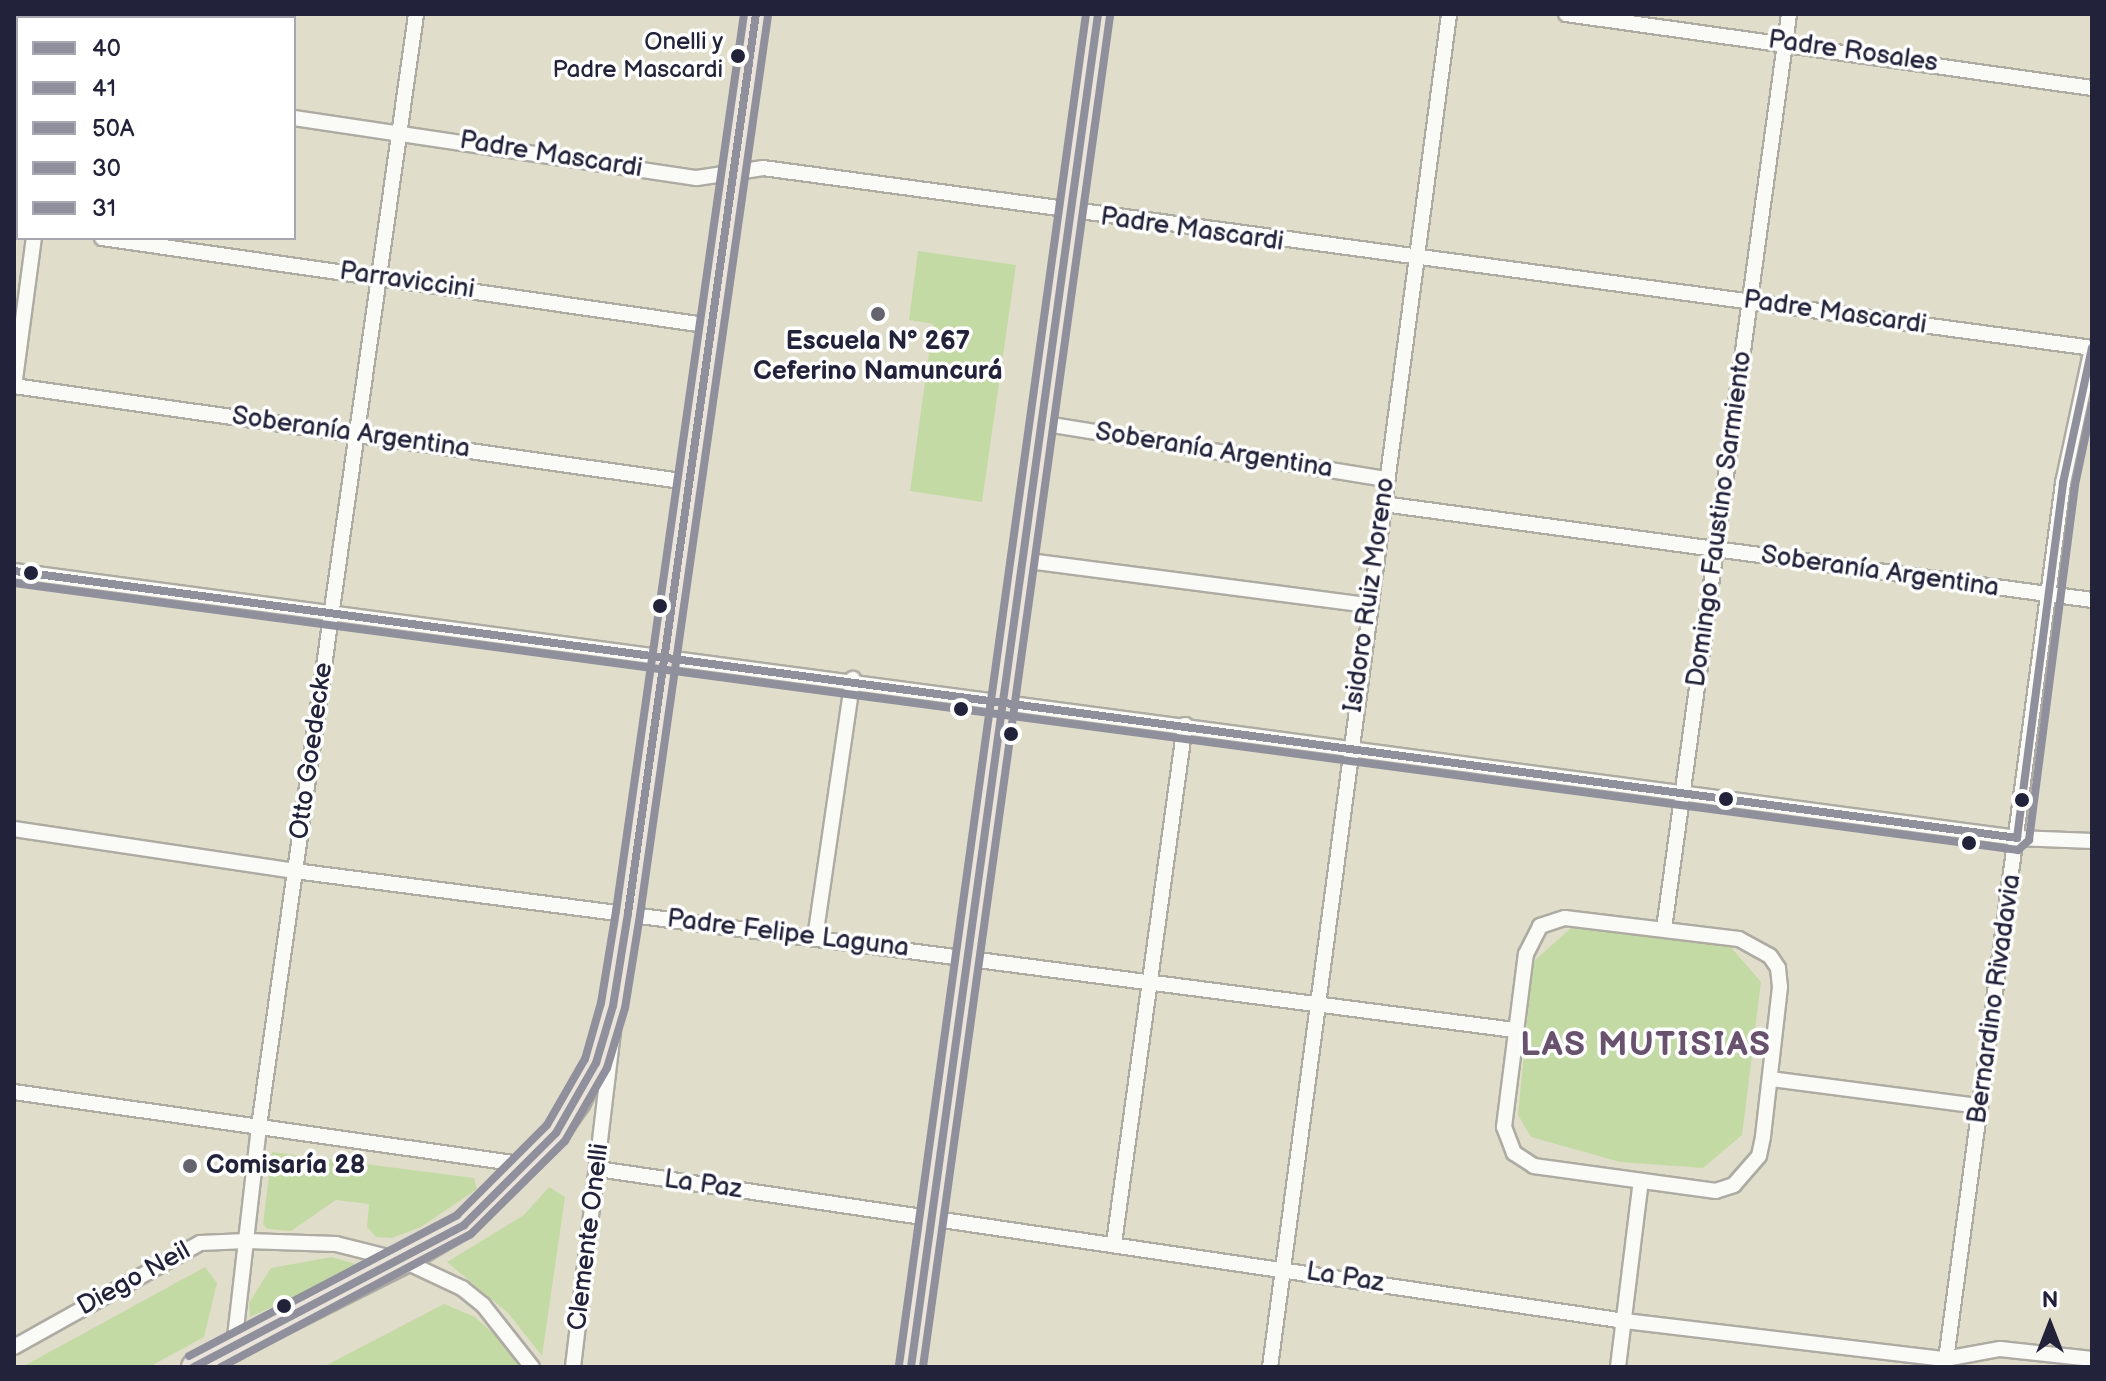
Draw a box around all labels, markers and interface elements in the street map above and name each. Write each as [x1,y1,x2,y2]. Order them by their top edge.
legend [16,16,296,240]
street label: Padre Rosales [1766,25,1940,79]
place label: Onelli y Padre Mascardi [553,28,723,84]
text: 40 [92,34,121,63]
marker: Onelli y Padre Mascardi [730,48,746,64]
text: 41 [92,74,116,103]
text: 50A [92,114,135,143]
street label: Padre Mascardi [457,125,645,185]
text: 30 [92,154,121,183]
text: 31 [92,194,116,223]
street label: Padre Mascardi [1098,202,1286,258]
street label: Parraviccini [337,256,477,306]
street label: Padre Mascardi [1741,285,1929,341]
marker: Escuela Nº 267 Ceferino Namuncurá [869,305,887,323]
place label: Escuela Nº 267 Ceferino Namuncurá [753,326,1003,388]
street label: Domingo Faustino Sarmiento [1681,349,1759,689]
street label: Soberanía Argentina [230,401,472,465]
street label: Soberanía Argentina [1093,417,1335,485]
street label: Isidoro Ruiz Moreno [1338,476,1402,714]
street label: Soberanía Argentina [1759,540,2001,604]
unlabelled marker [23,565,39,581]
unlabelled marker [652,598,668,614]
street label: Otto Goedecke [284,661,340,841]
unlabelled marker [953,701,969,717]
unlabelled marker [1003,726,1019,742]
unlabelled marker [1718,791,1734,807]
unlabelled marker [2014,792,2030,808]
unlabelled marker [1961,835,1977,851]
street label: Bernardino Rivadavia [1962,872,2028,1126]
street label: Padre Felipe Laguna [665,904,911,964]
district label: LAS MUTISIAS [1520,1025,1772,1065]
street label: Clemente Onelli [562,1142,616,1332]
place label: Comisaría 28 [206,1150,365,1182]
marker: Comisaría 28 [181,1157,199,1175]
street label: La Paz [662,1164,744,1206]
street label: Diego Neil [72,1235,196,1323]
street label: La Paz [1304,1256,1386,1300]
north arrow [2010,1285,2090,1365]
text: N [2042,1287,2058,1314]
unlabelled marker [276,1298,292,1314]

